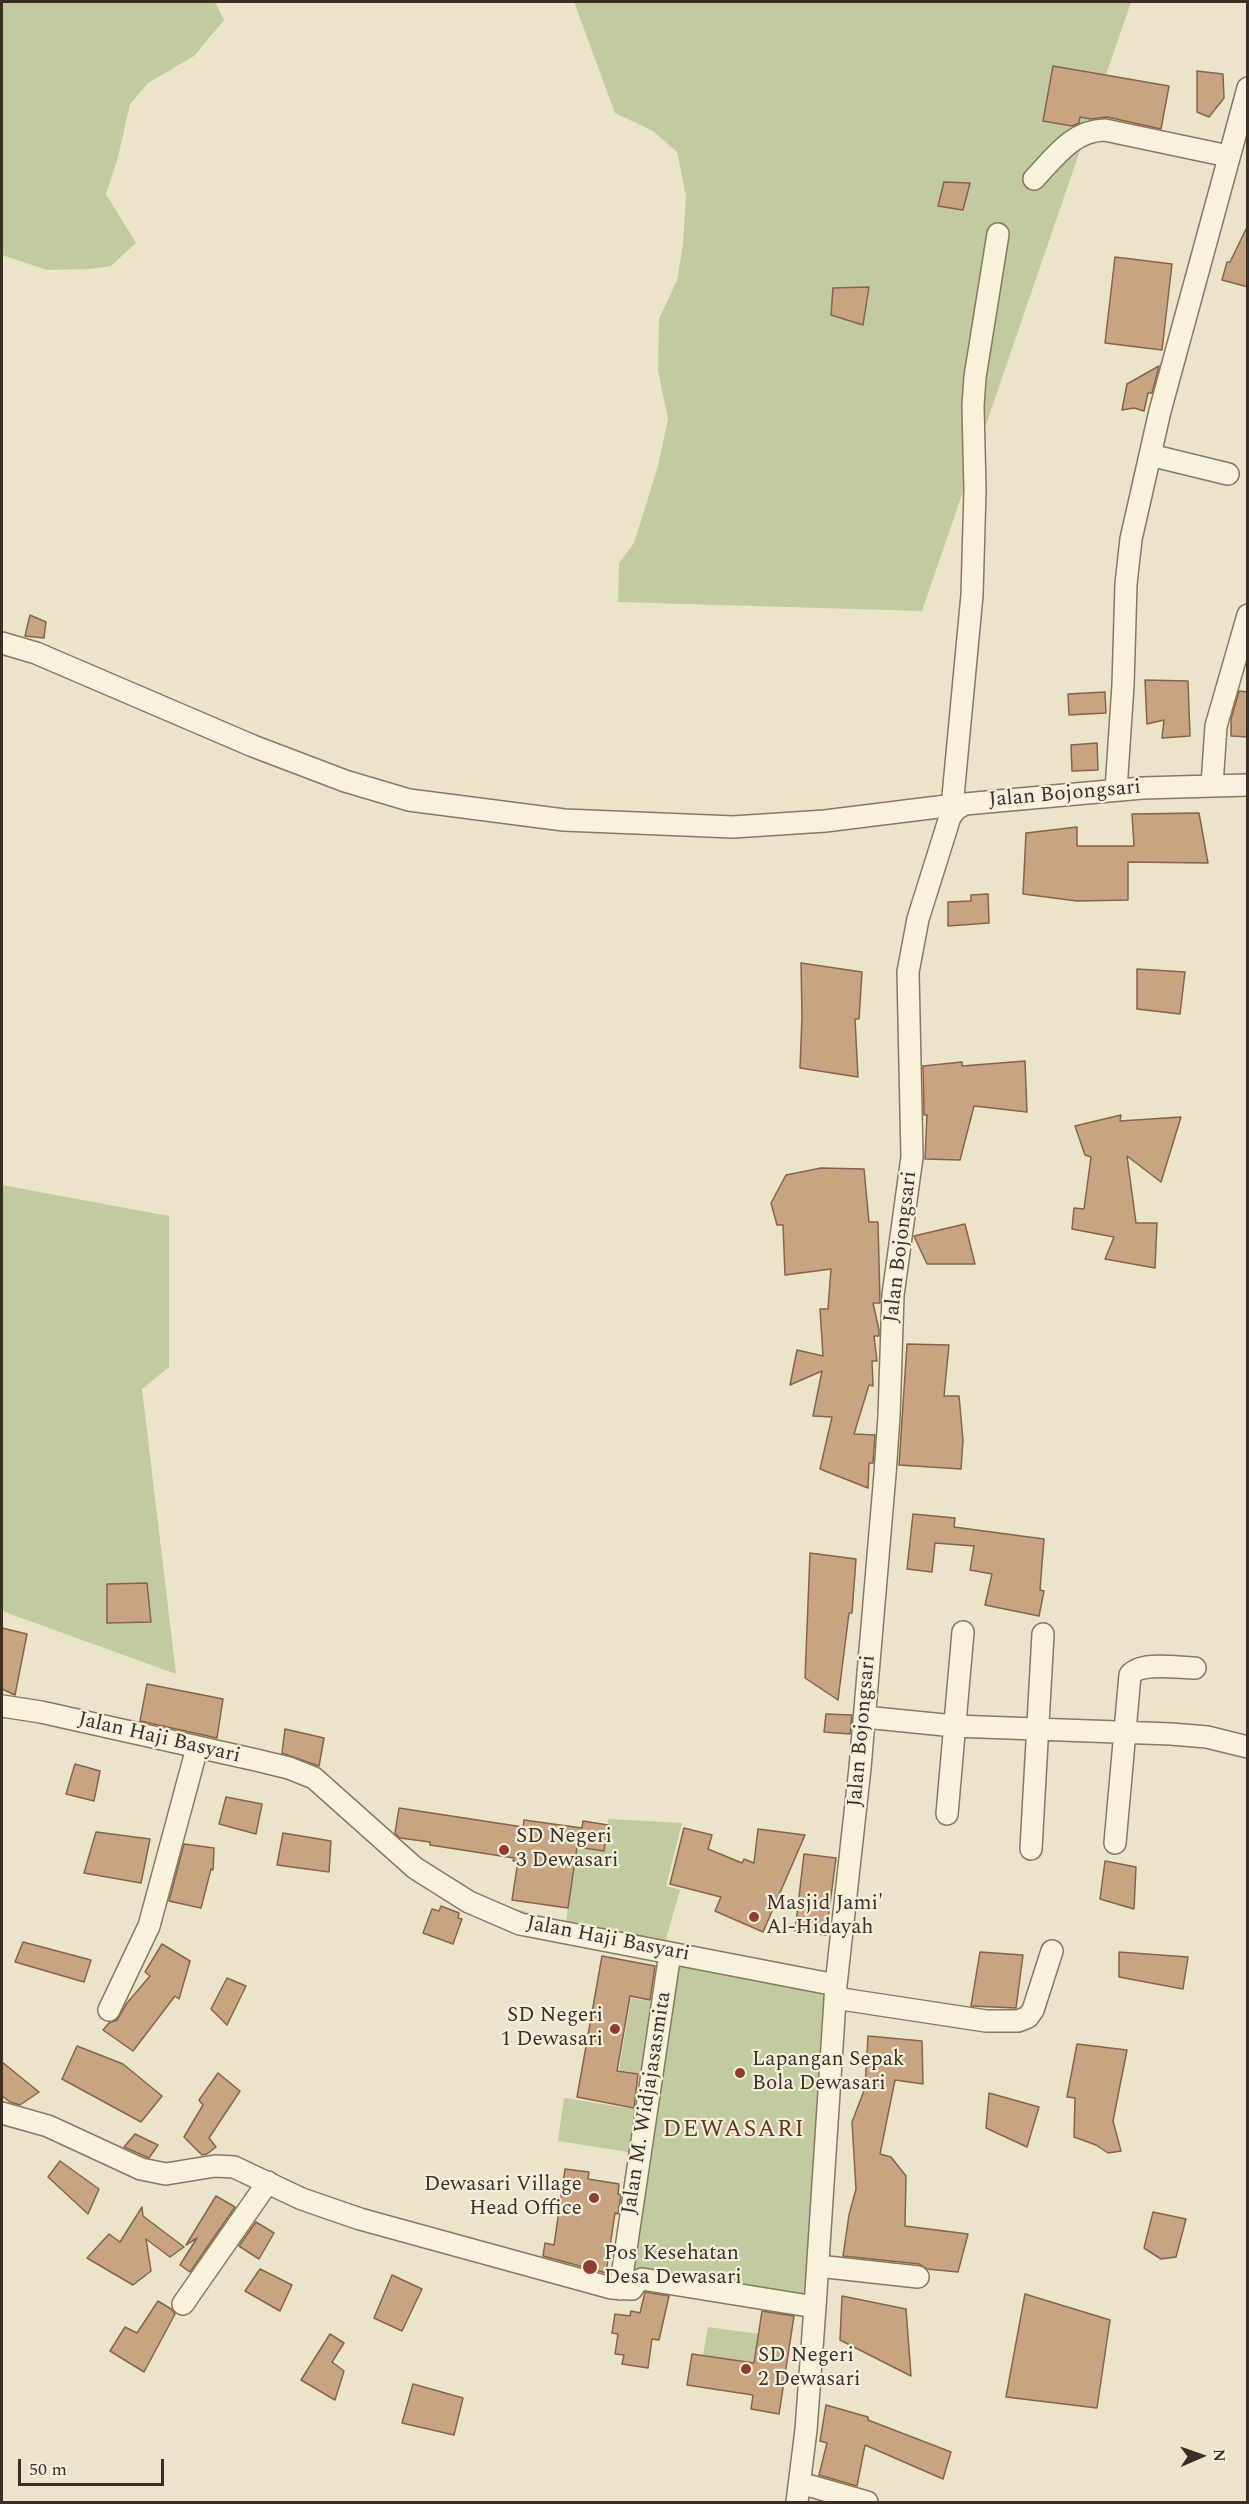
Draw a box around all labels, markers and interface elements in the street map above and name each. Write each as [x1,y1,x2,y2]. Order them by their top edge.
street label: Jalan Bojongsari [988,776,1142,814]
street label: Jalan Bojongsari [880,1170,924,1324]
street label: Jalan Bojongsari [844,1654,882,1808]
street label: Jalan Haji Basyari [75,1708,243,1770]
place label: SD Negeri 3 Dewasari [516,1825,619,1875]
marker: SD Negeri 3 Dewasari [497,1843,511,1857]
place label: Masjid Jami' Al-Hidayah [766,1892,883,1942]
marker: Masjid Jami' Al-Hidayah [747,1910,761,1924]
street label: Jalan Haji Basyari [524,1912,692,1968]
street label: Jalan M. Widjajasasmita [618,1990,678,2216]
place label: SD Negeri 1 Dewasari [500,2004,603,2054]
marker: SD Negeri 1 Dewasari [608,2022,622,2036]
place label: Lapangan Sepak Bola Dewasari [752,2048,905,2098]
marker: Lapangan Sepak Bola Dewasari [733,2066,747,2080]
district label: DEWASARI [663,2117,805,2145]
place label: Dewasari Village Head Office [424,2173,582,2223]
marker: Dewasari Village Head Office [587,2191,601,2205]
place label: Pos Kesehatan Desa Dewasari [604,2242,742,2292]
marker: Pos Kesehatan Desa Dewasari [581,2258,599,2276]
place label: SD Negeri 2 Dewasari [758,2344,861,2394]
marker: SD Negeri 2 Dewasari [739,2362,753,2376]
north arrow [1171,2426,1231,2486]
scale bar [21,2447,166,2485]
text: N [1207,2448,1231,2462]
text: 50 m [29,2456,67,2483]

